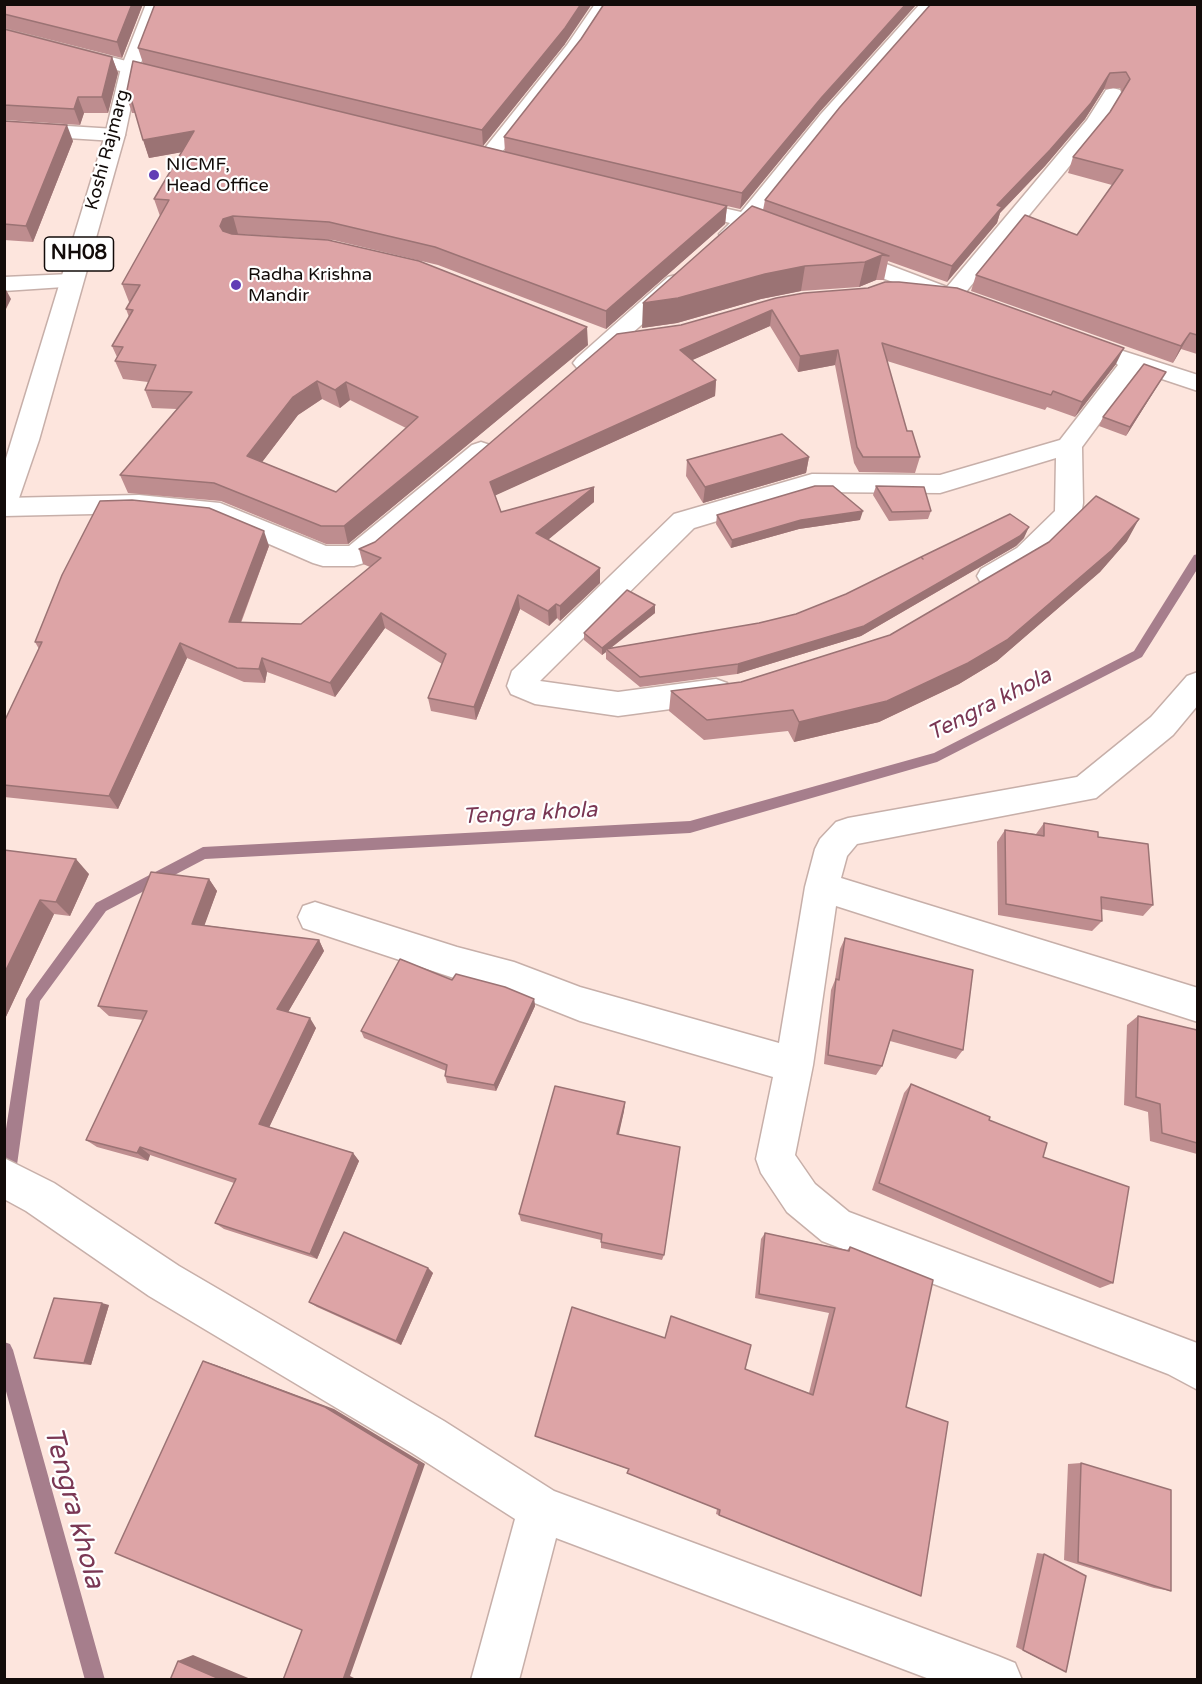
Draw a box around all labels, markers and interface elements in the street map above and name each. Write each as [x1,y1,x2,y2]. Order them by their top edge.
street label: Koshi Rajmarg [82,87,134,213]
place label: NICMF, Head Office [166,154,269,196]
marker: NICMF, Head Office [147,168,161,182]
road number: NH08 [44,237,113,271]
place label: Radha Krishna Mandir [248,264,372,306]
marker: Radha Krishna Mandir [229,278,243,292]
water label: Tengra khola [924,663,1056,747]
water label: Tengra khola [462,797,598,831]
water label: Tengra khola [36,1424,110,1592]

